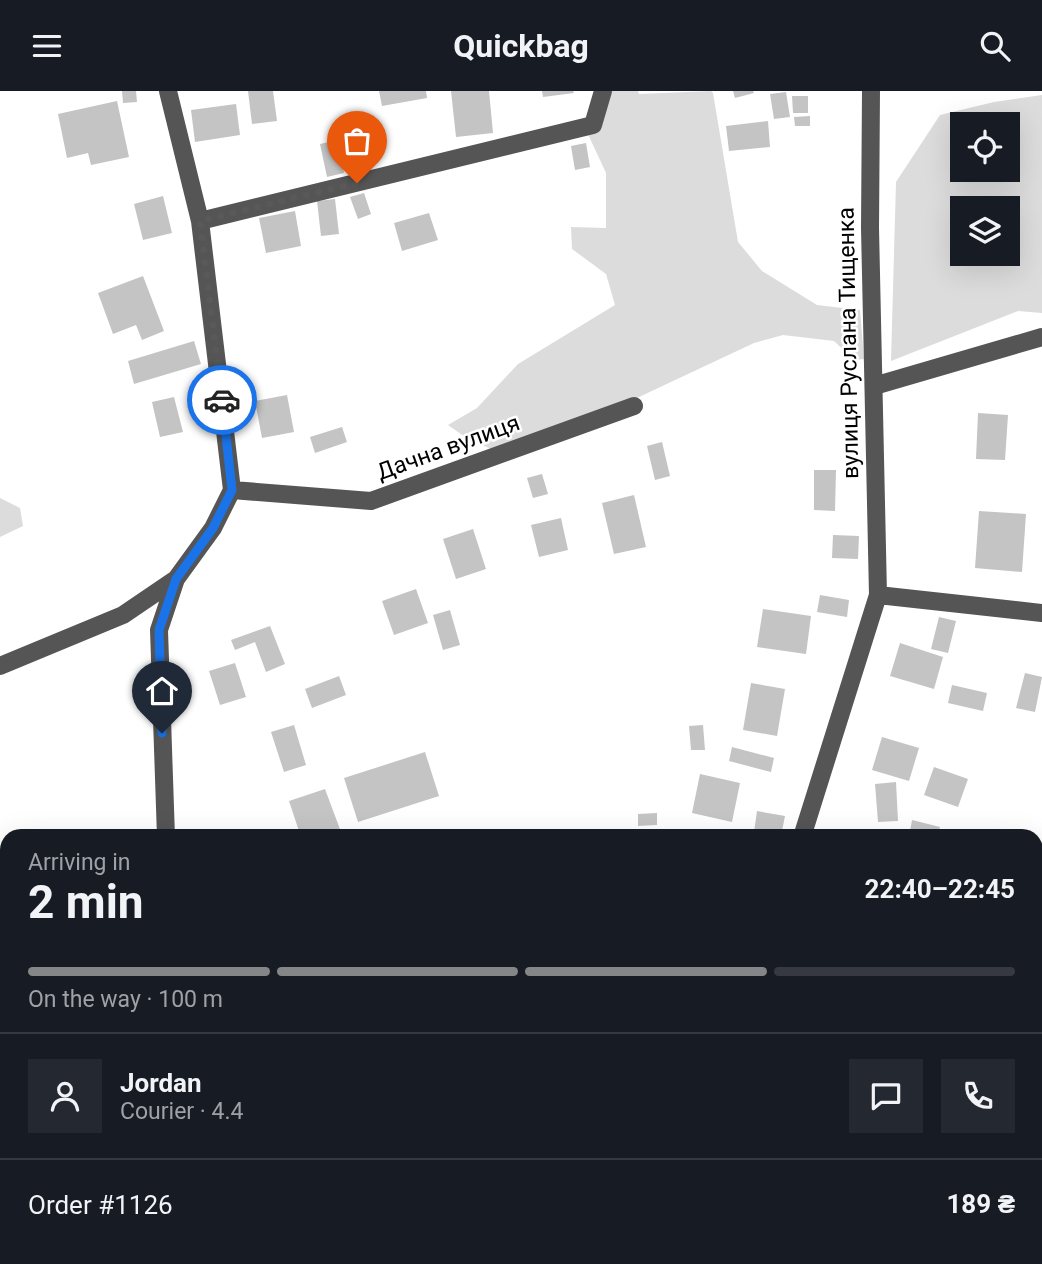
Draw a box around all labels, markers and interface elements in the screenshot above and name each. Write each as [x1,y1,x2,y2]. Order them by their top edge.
icon: menu [28,27,66,65]
text: Quickbag [453,27,589,65]
icon: search [976,27,1014,65]
pin [327,111,387,183]
map controls [950,112,1020,266]
button: locate [950,112,1020,182]
icon: bag [338,122,376,160]
button: layers [950,196,1020,266]
street label: вулиця Руслана Тищенка [833,207,864,479]
courier [187,365,257,435]
icon: car [203,381,241,419]
street label: Дачна вулиця [373,409,523,486]
pin [132,661,192,733]
icon: home [143,672,181,710]
text: Arriving in [28,849,131,876]
text: 22:40–22:45 [865,874,1015,904]
text: 2 min [28,875,144,929]
text: On the way · 100 m [28,986,223,1013]
button: person [28,1059,102,1133]
button: chat [849,1059,923,1133]
button: phone [941,1059,1015,1133]
text: Jordan [120,1068,202,1098]
text: Courier · 4.4 [120,1098,243,1125]
text: 189 ₴ [946,1189,1015,1219]
text: Order #1126 [28,1190,173,1220]

